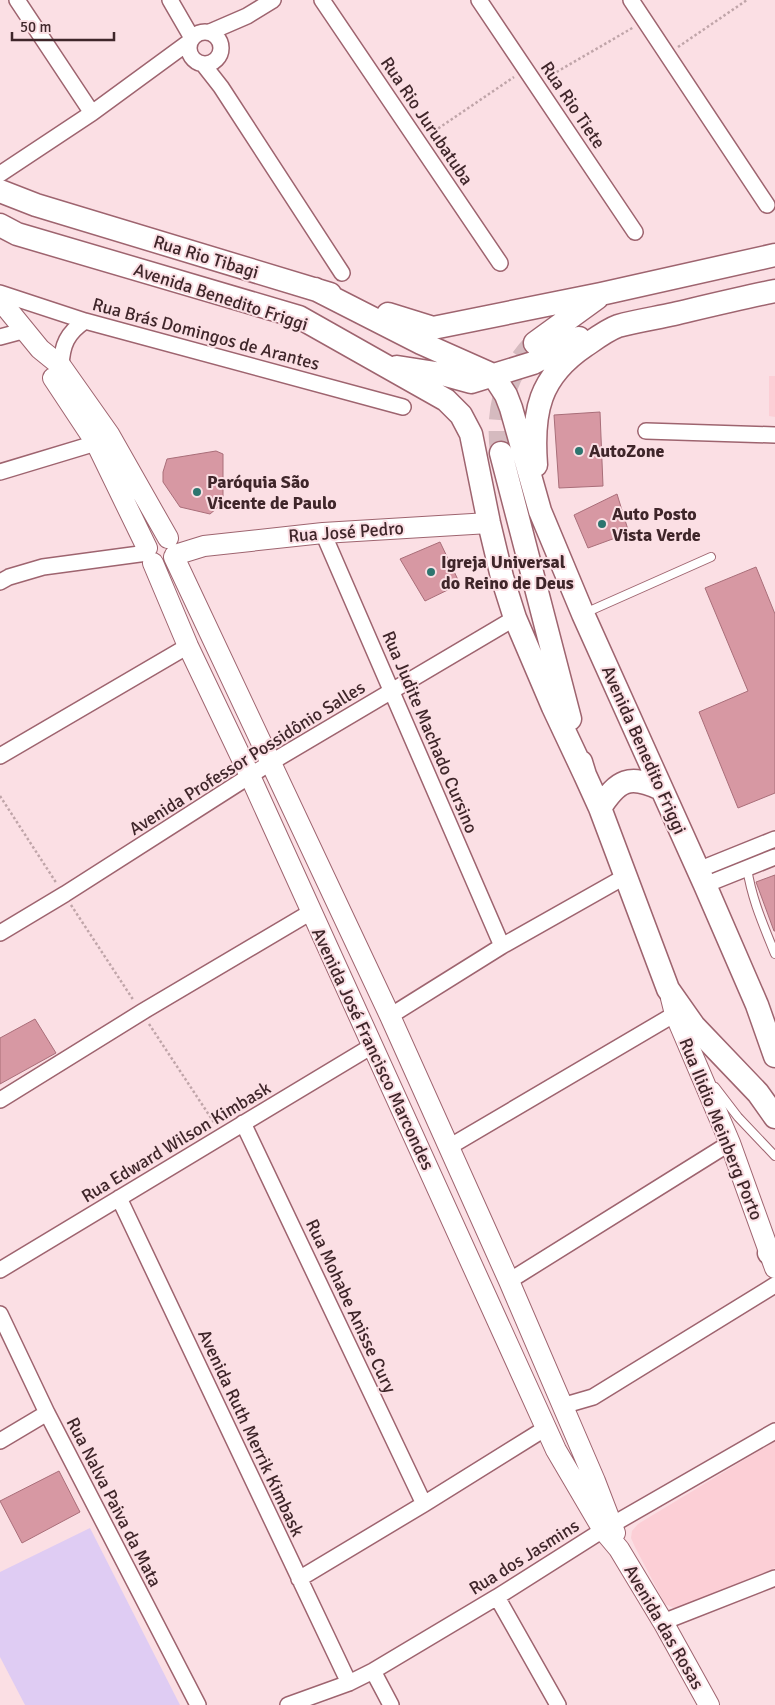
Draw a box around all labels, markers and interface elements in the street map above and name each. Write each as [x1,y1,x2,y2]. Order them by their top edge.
scale bar [12,10,115,42]
text: 50 m [20,18,51,36]
street label: Rua Rio Jurubatuba [376,53,478,189]
street label: Rua Rio Tiete [536,57,610,153]
street label: Rua Rio Tibagi [151,231,261,283]
street label: Avenida Benedito Friggi [131,258,311,336]
street label: Rua Brás Domingos de Arantes [90,293,322,375]
place label: AutoZone [589,440,665,462]
marker: AutoZone [573,445,585,457]
place label: Paróquia São Vicente de Paulo [207,471,337,514]
marker: Paróquia São Vicente de Paulo [191,486,203,498]
place label: Auto Posto Vista Verde [612,503,701,546]
street label: Rua José Pedro [288,517,404,547]
marker: Auto Posto Vista Verde [596,518,608,530]
place label: Igreja Universal do Reino de Deus [441,551,574,594]
marker: Igreja Universal do Reino de Deus [425,566,437,578]
street label: Rua Judite Machado Cursino [377,628,483,836]
street label: Avenida Benedito Friggi [597,662,691,838]
street label: Avenida Professor Possidônio Salles [125,676,369,840]
street label: Avenida José Francisco Marcondes [307,924,439,1174]
street label: Rua Ilidio Meinberg Porto [674,1035,768,1223]
street label: Rua Edward Wilson Kimbask [77,1077,275,1207]
street label: Rua Mohabe Anisse Cury [301,1216,401,1397]
street label: Avenida Ruth Merrik Kimbask [193,1326,309,1540]
street label: Rua Nalva Paiva da Mata [62,1413,166,1591]
street label: Rua dos Jasmins [465,1514,583,1600]
street label: Avenida das Rosas [619,1561,709,1693]

